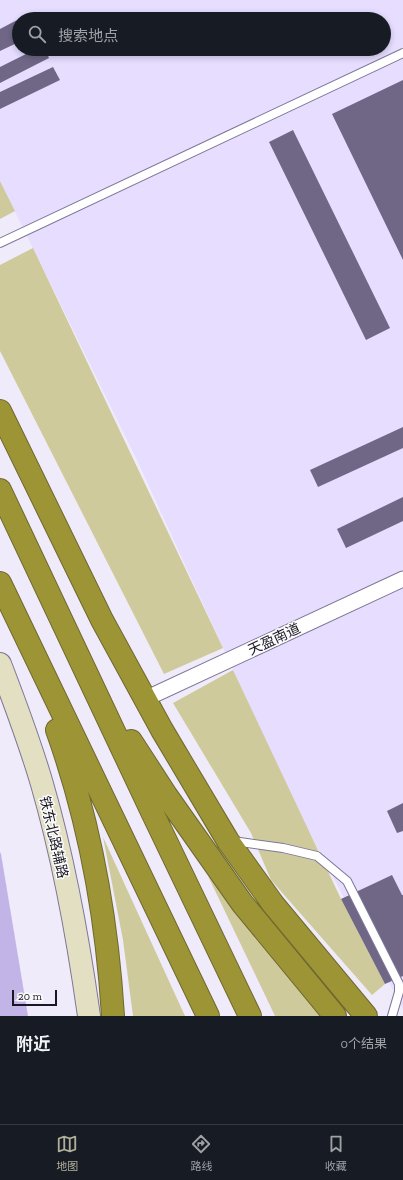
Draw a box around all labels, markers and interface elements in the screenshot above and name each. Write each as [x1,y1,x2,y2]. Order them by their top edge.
search box [12,12,391,56]
icon: search [26,23,48,45]
text: 搜索地点 [58,27,118,45]
street label: 天盈南道 [245,620,303,659]
street label: 铁东北路辅路 [36,794,71,880]
scale bar [12,988,57,1007]
text: 20 m [18,990,42,1003]
text: 附近 [16,1034,50,1054]
text: 0个结果 [341,1036,387,1051]
tab: 地图 [56,1133,78,1173]
tab: 路线 [190,1133,212,1173]
tab: 收藏 [325,1133,347,1173]

